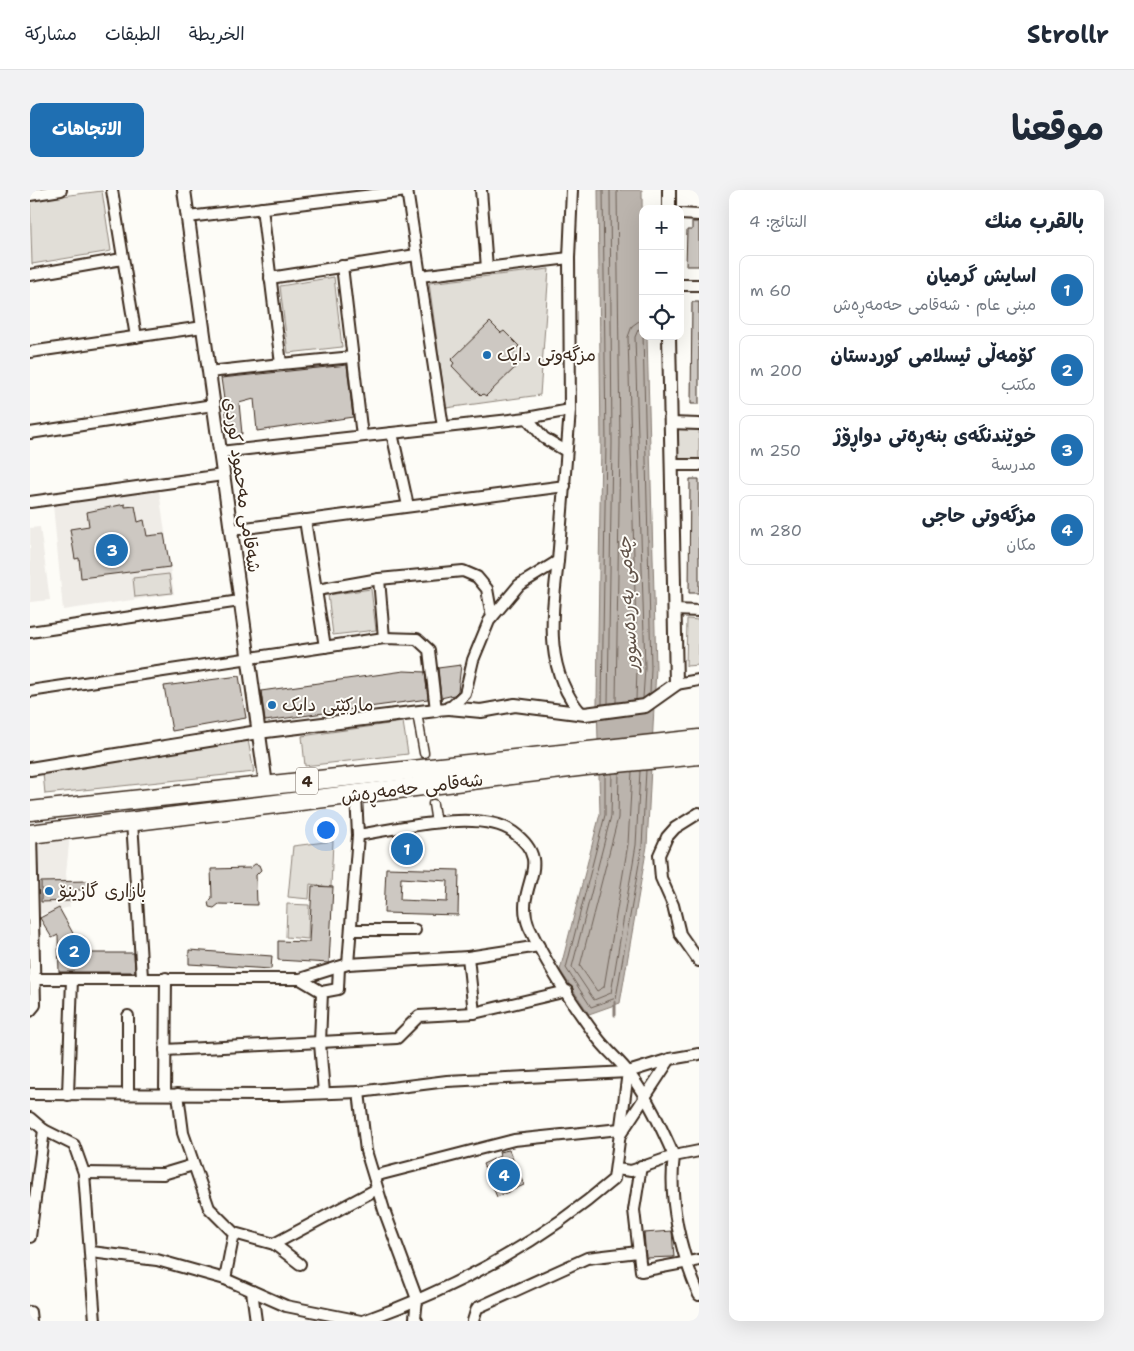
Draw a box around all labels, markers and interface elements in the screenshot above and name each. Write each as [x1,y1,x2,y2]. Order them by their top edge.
text: Strollr [1027,19,1109,51]
text: مشاركة [25,22,77,46]
text: الطبقات [105,22,161,46]
text: الخريطة [189,22,245,46]
button: الاتجاهات [30,103,144,157]
text: موقعنا [1011,104,1104,151]
map controls [639,205,684,340]
button: + [639,205,684,250]
text: بالقرب منك [985,207,1084,235]
text: النتائج: 4 [749,211,807,232]
button: − [639,250,684,295]
text: اسايش گرميان [926,263,1036,288]
text: 60 m [750,280,791,301]
text: 1 [1063,280,1071,301]
text: مبنى عام · شەقامی حەمەڕەش [833,294,1036,315]
button: locate [639,295,684,340]
place label: مزگەوتی دایک [497,343,596,367]
text: کۆمەڵی ئیسلامی کوردستان [831,343,1036,368]
marker: مزگەوتی دایک [481,349,493,361]
text: 200 m [750,360,802,381]
text: 2 [1061,360,1073,381]
text: مكتب [1001,374,1036,395]
street label: شەقامی مەحمود کوردی [218,396,266,574]
text: خوێندنگەی بنەڕەتی دواڕۆژ [834,423,1036,448]
text: 250 m [750,440,801,461]
text: 3 [1061,440,1073,461]
text: مدرسة [991,454,1036,475]
text: مزگەوتی حاجی [922,503,1036,528]
text: 280 m [750,520,802,541]
text: 4 [1061,520,1073,541]
pin: 3 [96,531,128,569]
text: مكان [1006,534,1036,555]
water label: چەمی بەردەسوور [611,535,644,674]
place label: مارکێتی دایک [282,693,373,717]
marker: مارکێتی دایک [266,699,278,711]
street label: شەقامی حەمەڕەش [339,767,485,812]
road number: 4 [296,768,318,794]
your location [313,817,339,843]
pin: 1 [391,830,423,868]
place label: بازاری گازینۆ [57,879,146,903]
marker: بازاری گازینۆ [43,885,55,897]
pin: 2 [58,932,90,970]
pin: 4 [488,1156,520,1194]

